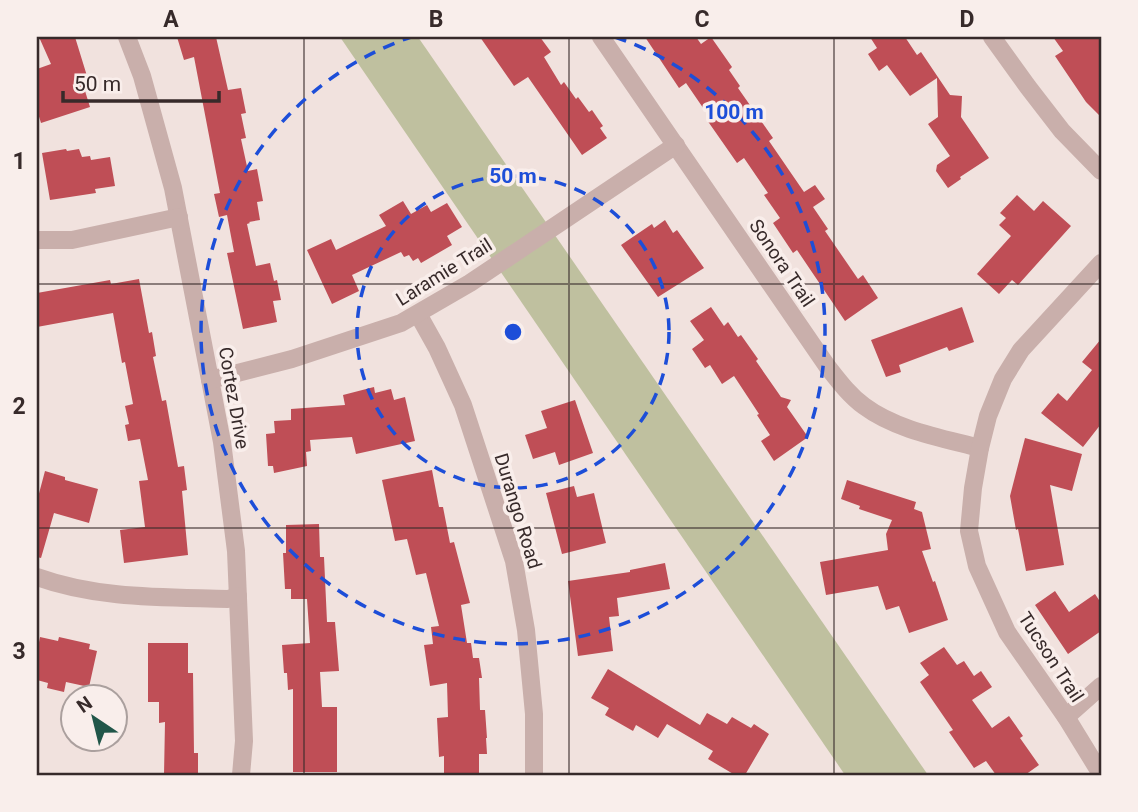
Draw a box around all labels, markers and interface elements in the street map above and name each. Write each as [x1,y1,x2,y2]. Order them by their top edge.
text: A [163,6,179,33]
text: B [429,6,443,33]
text: C [694,6,710,33]
text: D [960,6,974,33]
scale bar [63,60,219,104]
text: 50 m [74,72,121,96]
text: 100 m [704,100,764,124]
text: 1 [12,148,26,175]
text: 50 m [489,164,537,188]
street label: Sonora Trail [744,215,820,311]
street label: Laramie Trail [392,233,496,311]
centre of rings [501,320,525,344]
street label: Cortez Drive [214,345,254,451]
text: 2 [12,393,26,420]
street label: Durango Road [490,450,546,572]
street label: Tucson Trail [1013,608,1089,706]
text: 3 [12,638,26,665]
north arrow [60,682,130,752]
text: N [72,691,97,718]

